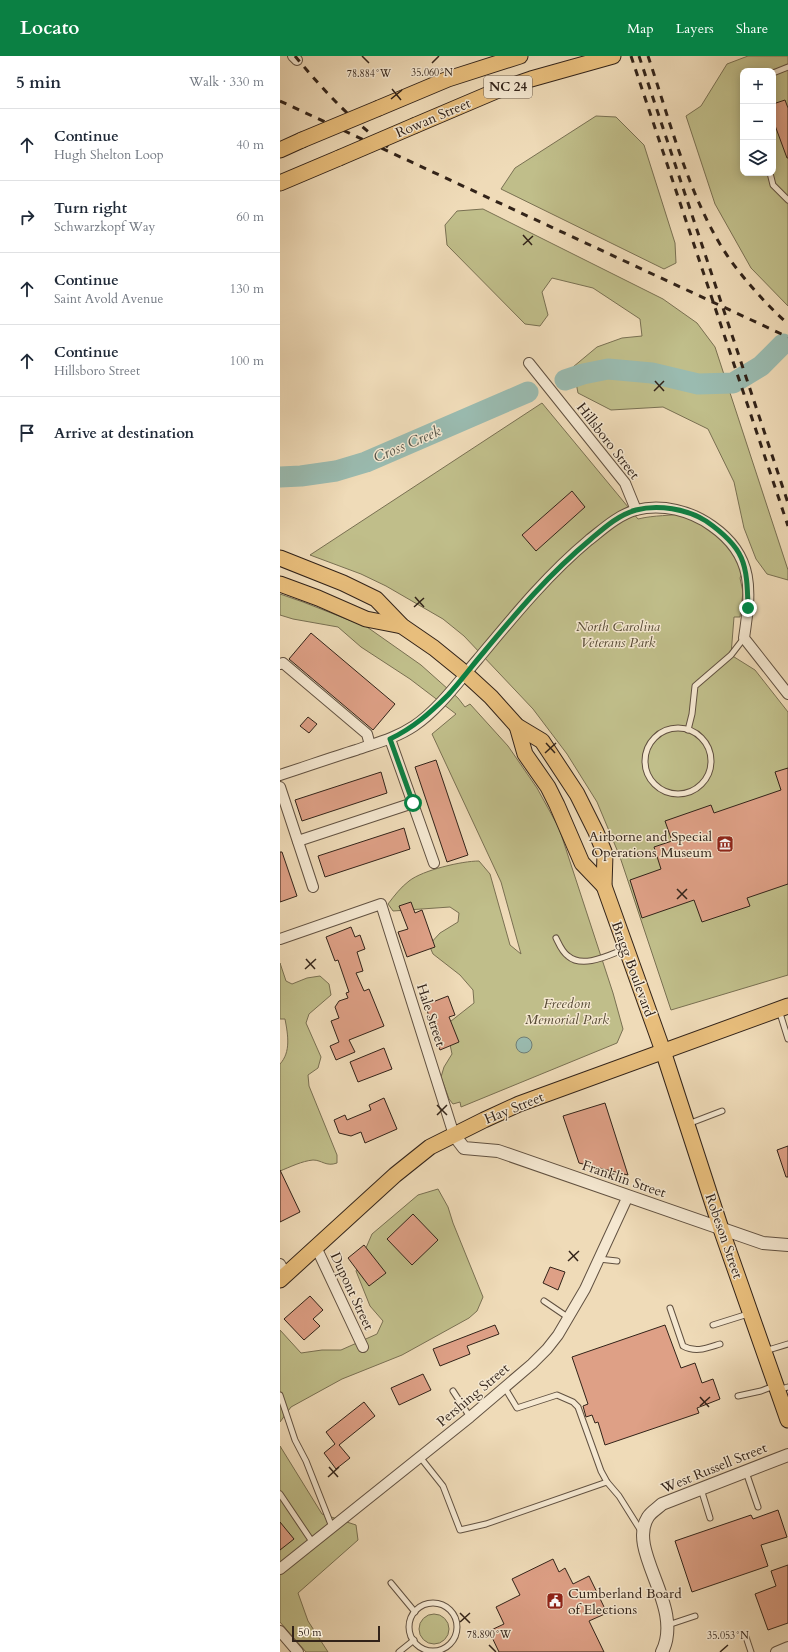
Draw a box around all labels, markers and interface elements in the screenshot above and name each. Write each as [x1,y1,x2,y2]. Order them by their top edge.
text: Locato [20,15,79,41]
text: Map [627,19,654,38]
text: Layers [676,19,714,38]
text: Share [736,19,768,38]
text: 35.060°N [411,66,453,80]
text: 78.884°W [347,67,392,81]
map controls [740,68,776,176]
button: + [740,68,776,104]
text: 5 min [16,71,61,94]
text: Walk · 330 m [189,73,264,91]
road number: NC 24 [484,76,532,98]
street label: Rowan Street [392,93,474,142]
button: − [740,104,776,140]
text: Continue [54,126,119,146]
icon: ahead [16,134,38,156]
text: 40 m [236,136,264,154]
button: layers [740,140,776,176]
text: Hugh Shelton Loop [54,146,164,164]
text: Turn right [54,198,127,218]
icon: right [16,206,38,228]
text: 60 m [236,208,264,226]
text: Schwarzkopf Way [54,218,155,236]
text: Continue [54,270,119,290]
icon: ahead [16,278,38,300]
text: 130 m [230,280,264,298]
text: Saint Avold Avenue [54,290,164,308]
text: Continue [54,342,119,362]
icon: ahead [16,350,38,372]
text: 100 m [230,352,264,370]
text: Hillsboro Street [54,362,140,380]
street label: Hillsboro Street [572,399,644,484]
water label: Cross Creek [370,421,444,467]
icon: arrive [16,422,38,444]
text: Arrive at destination [54,423,194,443]
route end [739,599,757,617]
park label: North Carolina Veterans Park [576,617,660,652]
route start [404,794,422,812]
place label: Airborne and Special Operations Museum [589,827,712,862]
museum icon: Airborne and Special Operations Museum [715,834,735,854]
street label: Bragg Boulevard [607,919,659,1020]
street label: Hale Street [412,981,450,1049]
park label: Freedom Memorial Park [525,994,609,1029]
street label: Hay Street [481,1087,547,1129]
street label: Franklin Street [580,1156,669,1202]
street label: Robeson Street [701,1191,748,1282]
street label: Dupont Street [326,1249,379,1334]
street label: Pershing Street [433,1359,514,1431]
street label: West Russell Street [657,1438,770,1498]
place label: Cumberland Board of Elections [568,1584,682,1619]
public building icon: Cumberland Board of Elections [545,1591,565,1611]
scale bar [292,1624,380,1643]
text: 50 m [298,1625,322,1640]
text: 78.890°W [467,1628,512,1642]
text: 35.053°N [707,1629,749,1643]

